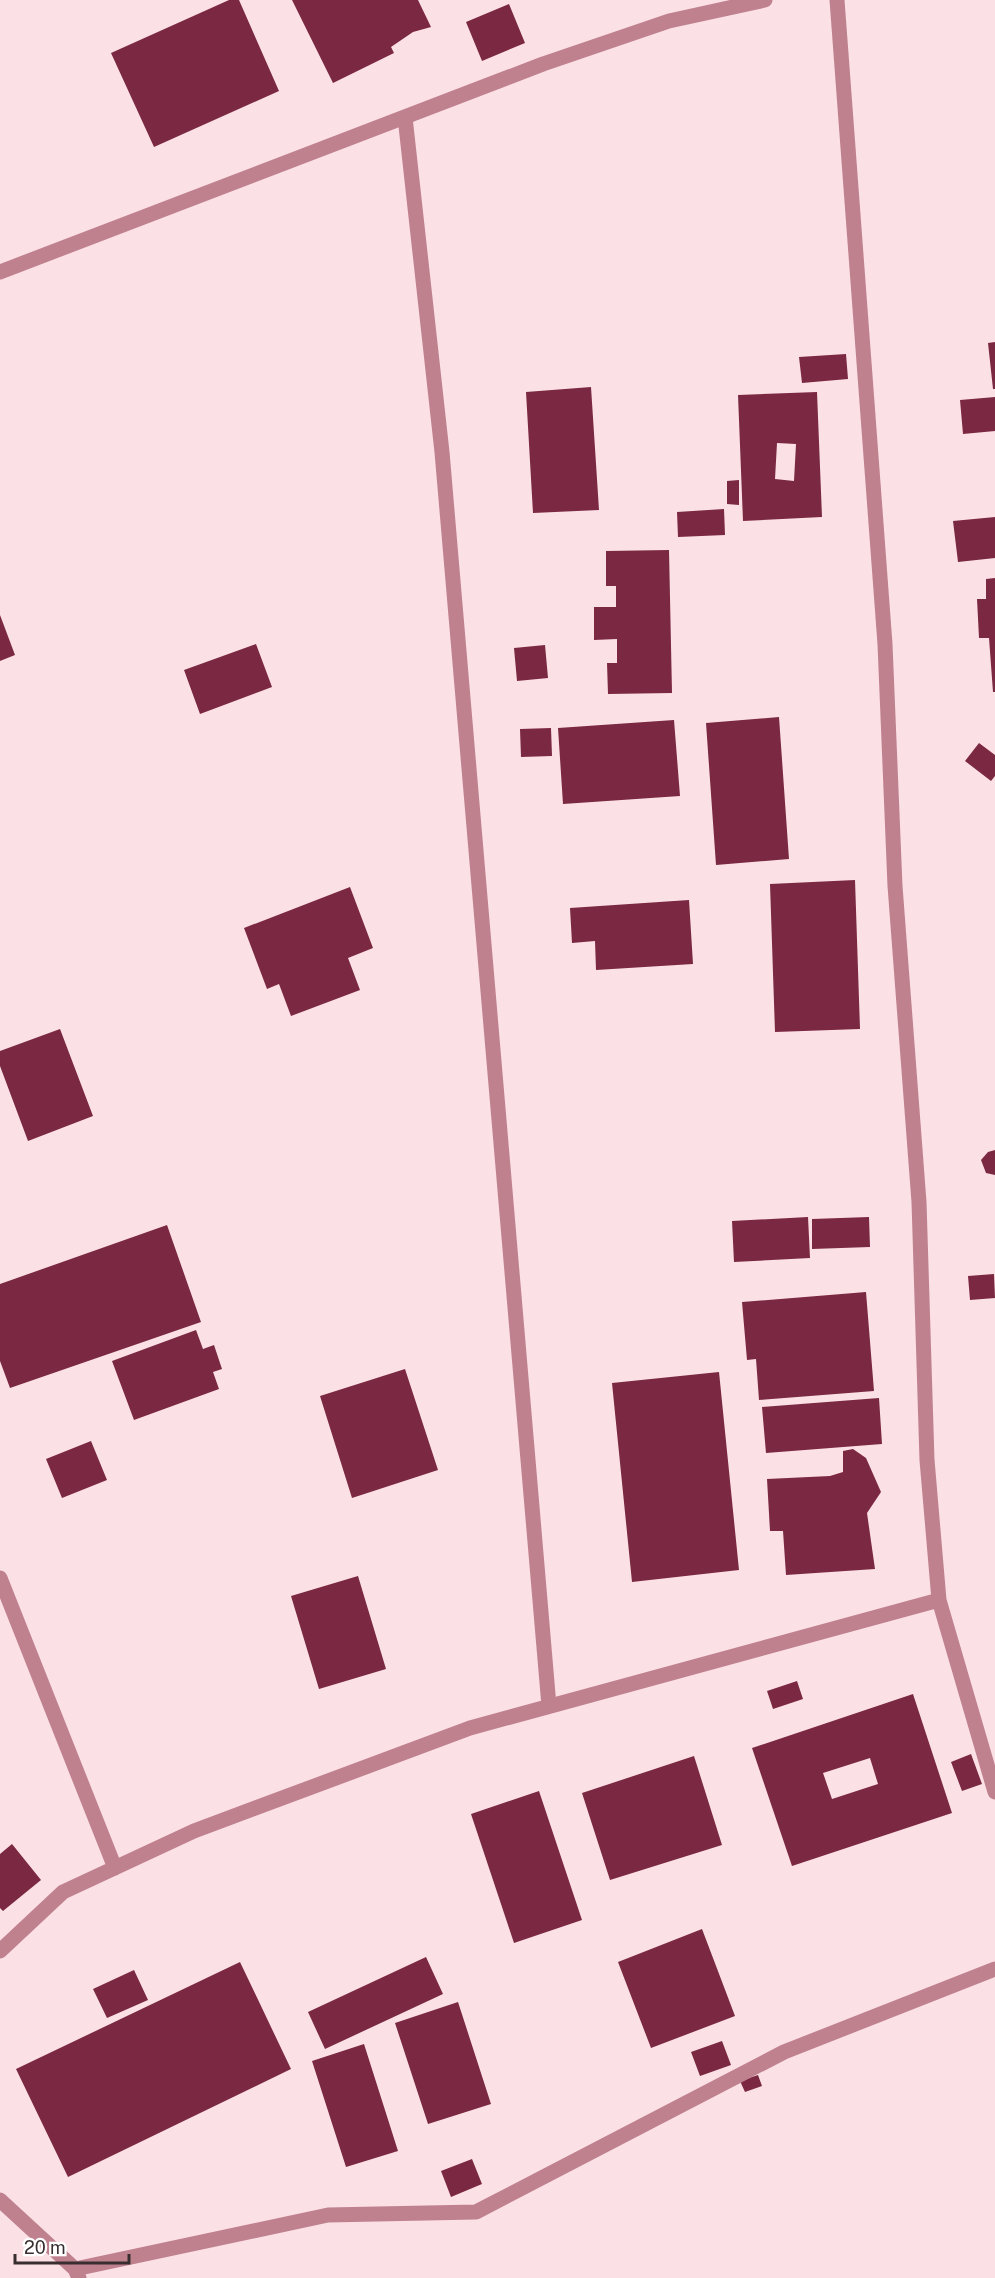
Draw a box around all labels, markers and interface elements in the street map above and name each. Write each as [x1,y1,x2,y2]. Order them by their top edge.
scale bar [15,2227,129,2265]
text: 20 m [24,2237,66,2258]

